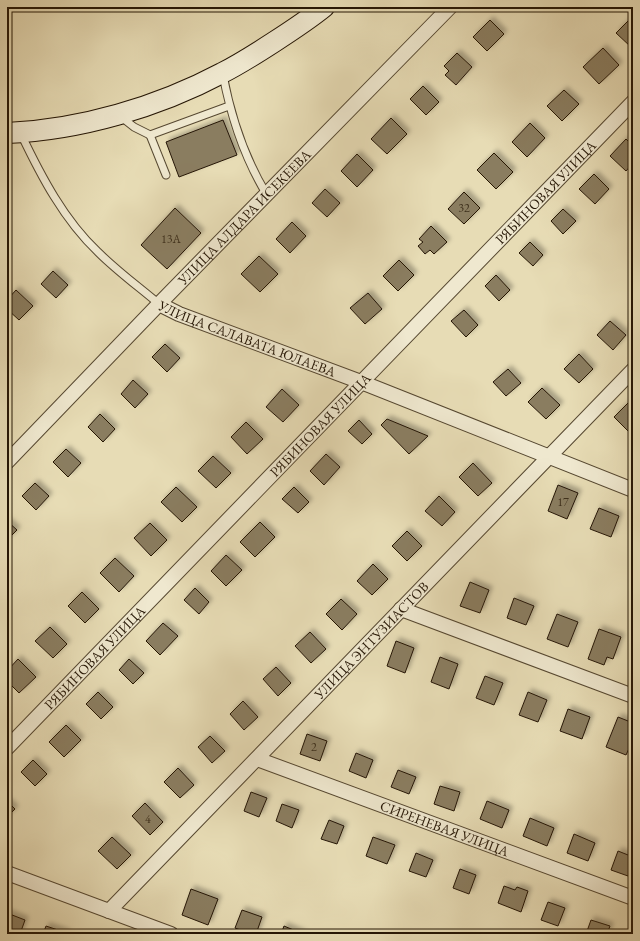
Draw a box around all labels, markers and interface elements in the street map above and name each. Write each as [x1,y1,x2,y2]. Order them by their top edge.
street label: РЯБИНОВАЯ УЛИЦА [491,136,600,248]
street label: УЛИЦА АЛДАРА ИСЕКЕЕВА [173,145,315,289]
house number: 32 [458,200,470,216]
house number: 13А [161,231,182,247]
street label: УЛИЦА САЛАВАТА ЮЛАЕВА [155,296,339,381]
street label: РЯБИНОВАЯ УЛИЦА [266,369,375,481]
house number: 17 [557,494,569,510]
street label: УЛИЦА ЭНТУЗИАСТОВ [310,578,432,703]
street label: РЯБИНОВАЯ УЛИЦА [40,602,149,713]
house number: 2 [311,739,317,755]
street label: СИРЕНЕВАЯ УЛИЦА [378,796,512,860]
house number: 4 [145,811,151,827]

